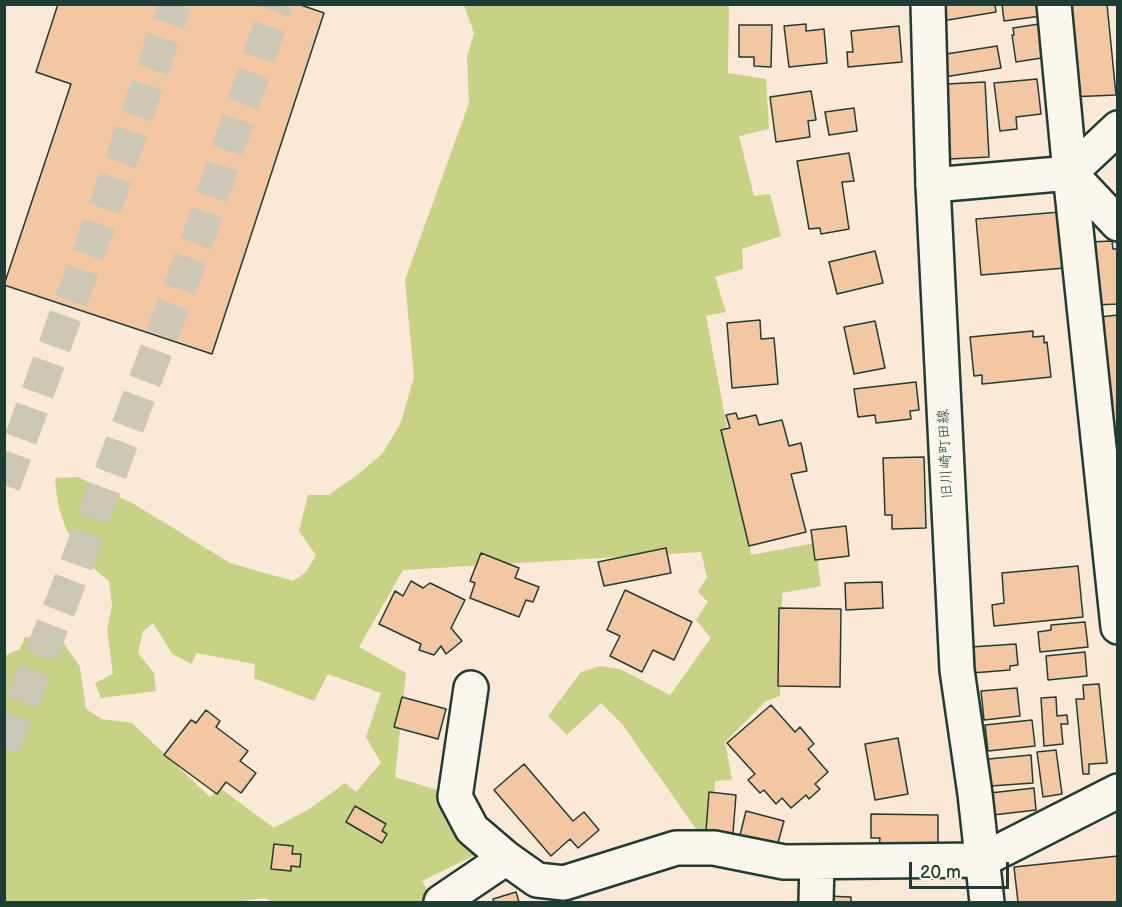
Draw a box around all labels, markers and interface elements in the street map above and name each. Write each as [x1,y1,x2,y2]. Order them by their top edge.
street label: 旧川崎町田線 [935,409,957,499]
scale bar [912,850,1012,888]
text: 20 m [920,862,961,883]

